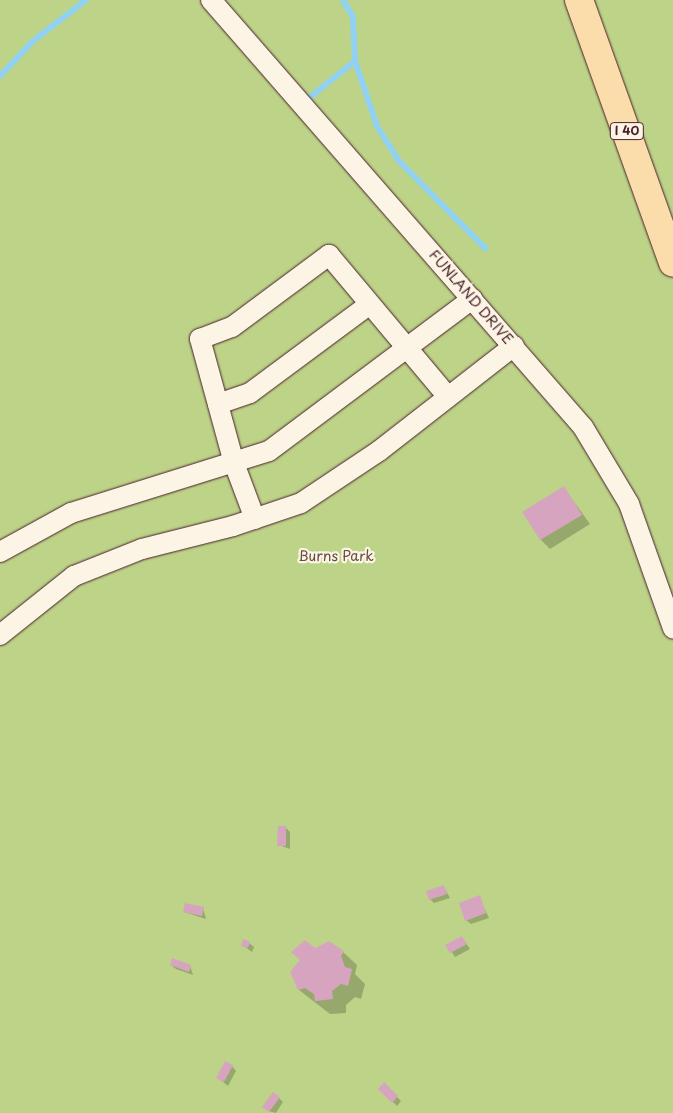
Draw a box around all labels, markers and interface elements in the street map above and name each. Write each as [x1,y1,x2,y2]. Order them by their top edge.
road number: I 40 [610,122,644,140]
street label: FUNLAND DRIVE [426,247,516,347]
park label: Burns Park [298,548,374,564]

